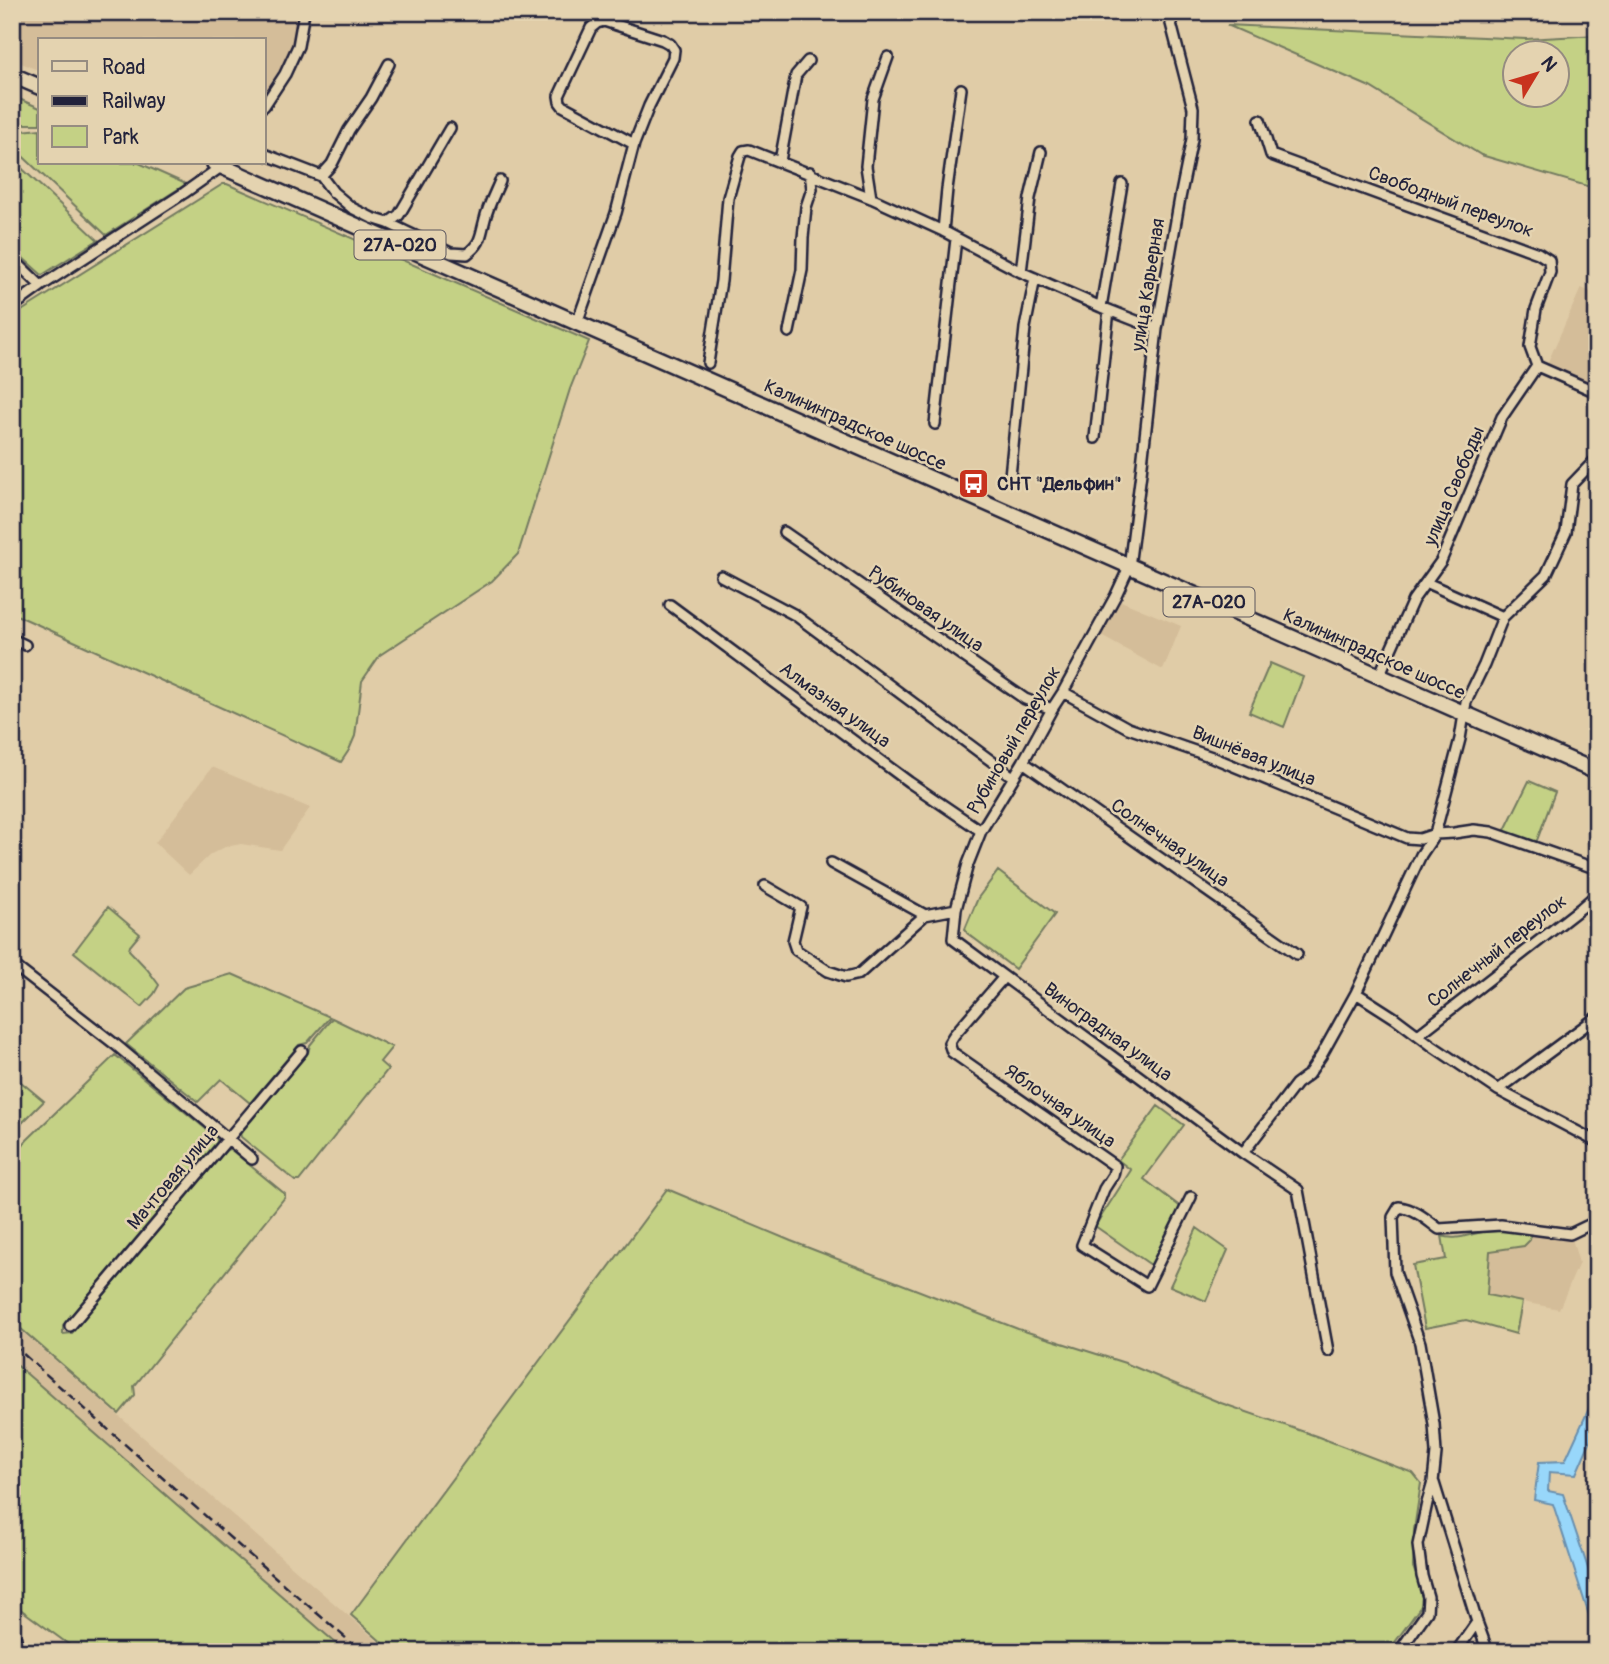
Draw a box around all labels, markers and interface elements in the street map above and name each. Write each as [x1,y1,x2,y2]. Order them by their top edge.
legend [38,38,266,164]
north arrow [1500,38,1570,108]
text: N [1535,52,1562,77]
text: Road [102,54,146,81]
text: Railway [102,88,166,115]
text: Park [102,124,139,151]
street label: Свободный переулок [1365,161,1537,243]
street label: улица Карьерная [1125,217,1170,354]
road number: 27А-020 [354,230,446,260]
street label: Калининградское шоссе [760,374,950,476]
street label: улица Свободы [1418,423,1490,550]
bus stop icon: СНТ "Дельфин" [957,467,991,501]
place label: СНТ "Дельфин" [997,472,1122,496]
street label: Рубиновая улица [864,560,988,658]
road number: 27А-020 [1164,588,1254,616]
street label: Калининградское шоссе [1279,603,1469,705]
street label: Алмазная улица [775,657,895,753]
street label: Рубиновый переулок [962,662,1066,818]
street label: Вишнёвая улица [1189,720,1319,792]
street label: Солнечная улица [1106,793,1234,893]
street label: Солнечный переулок [1422,889,1572,1013]
street label: Виноградная улица [1039,977,1177,1087]
street label: Яблочная улица [1000,1059,1120,1153]
street label: Мачтовая улица [122,1119,224,1235]

